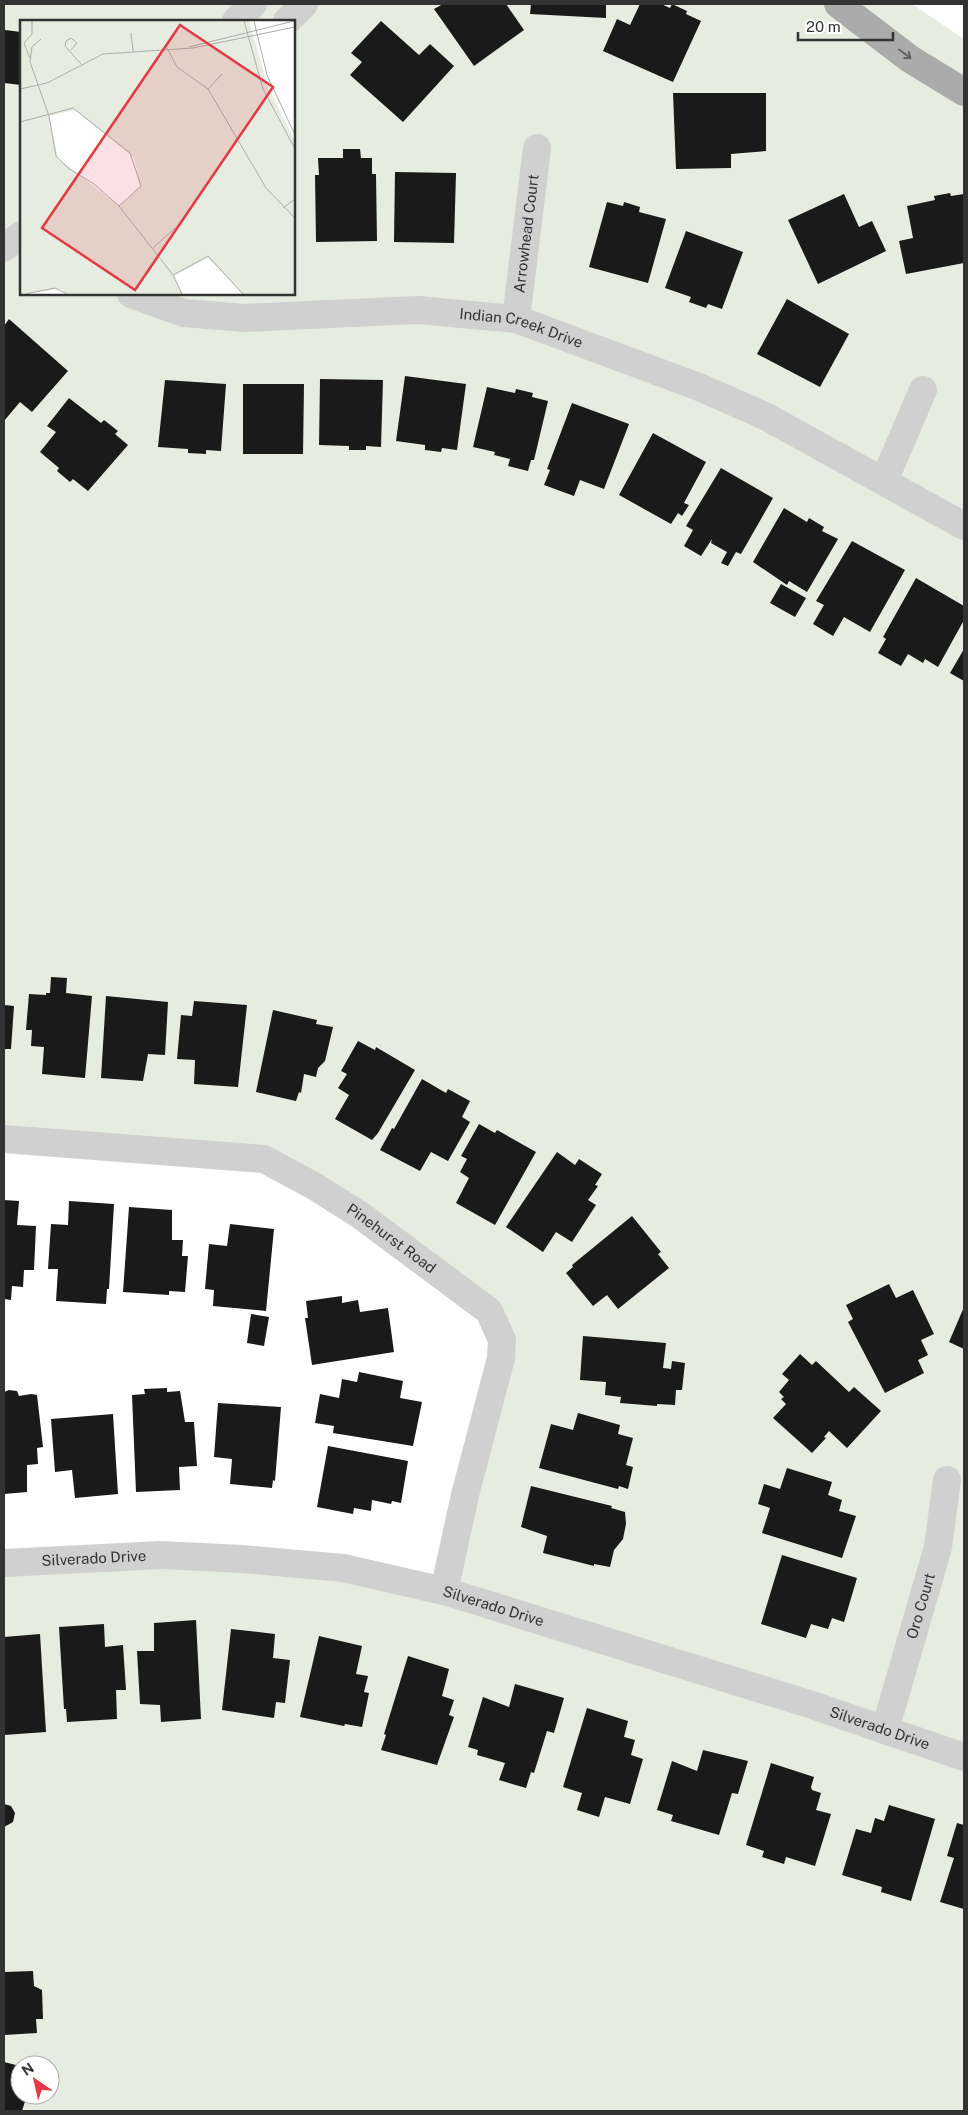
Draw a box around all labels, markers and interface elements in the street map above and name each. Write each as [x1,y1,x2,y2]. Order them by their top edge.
scale bar [798,10,893,42]
text: 20 m [806,18,841,35]
inset map [20,20,295,295]
one-way arrow [898,49,911,60]
street label: Arrowhead Court [510,173,542,294]
street label: Indian Creek Drive [459,305,585,351]
street label: Pinehurst Road [344,1200,439,1276]
street label: Silverado Drive [41,1547,147,1569]
street label: Oro Court [903,1571,938,1641]
street label: Silverado Drive [441,1582,546,1629]
street label: Silverado Drive [827,1703,932,1753]
north arrow [10,2055,60,2105]
text: N [19,2060,37,2079]

